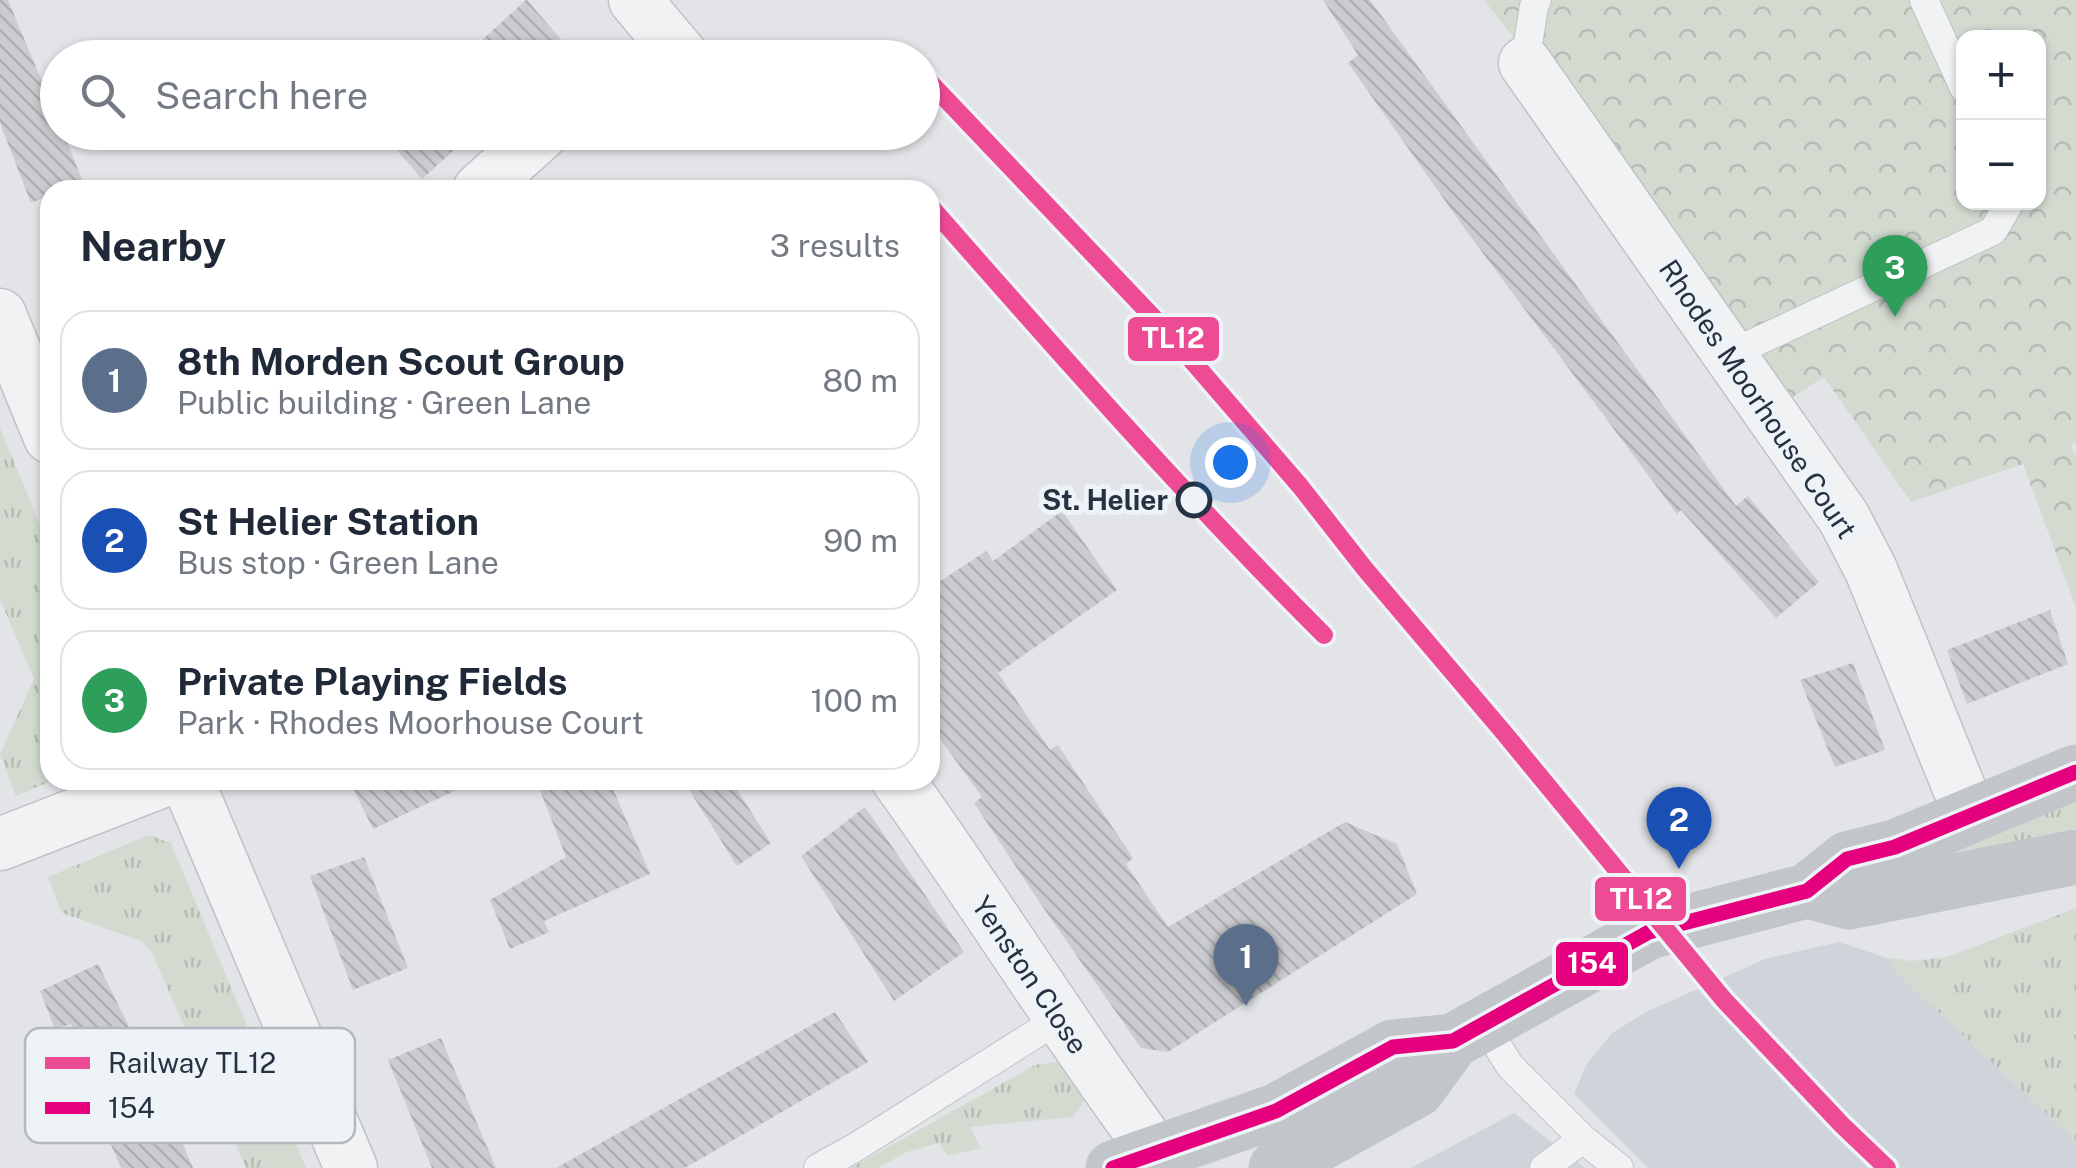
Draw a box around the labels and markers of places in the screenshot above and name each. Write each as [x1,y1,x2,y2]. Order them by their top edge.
pin: 3 [1862,234,1928,317]
place label: St. Helier [1042,483,1168,516]
marker: St. Helier [1177,483,1211,517]
pin: 2 [1646,786,1712,869]
pin: 1 [1214,924,1278,1006]

